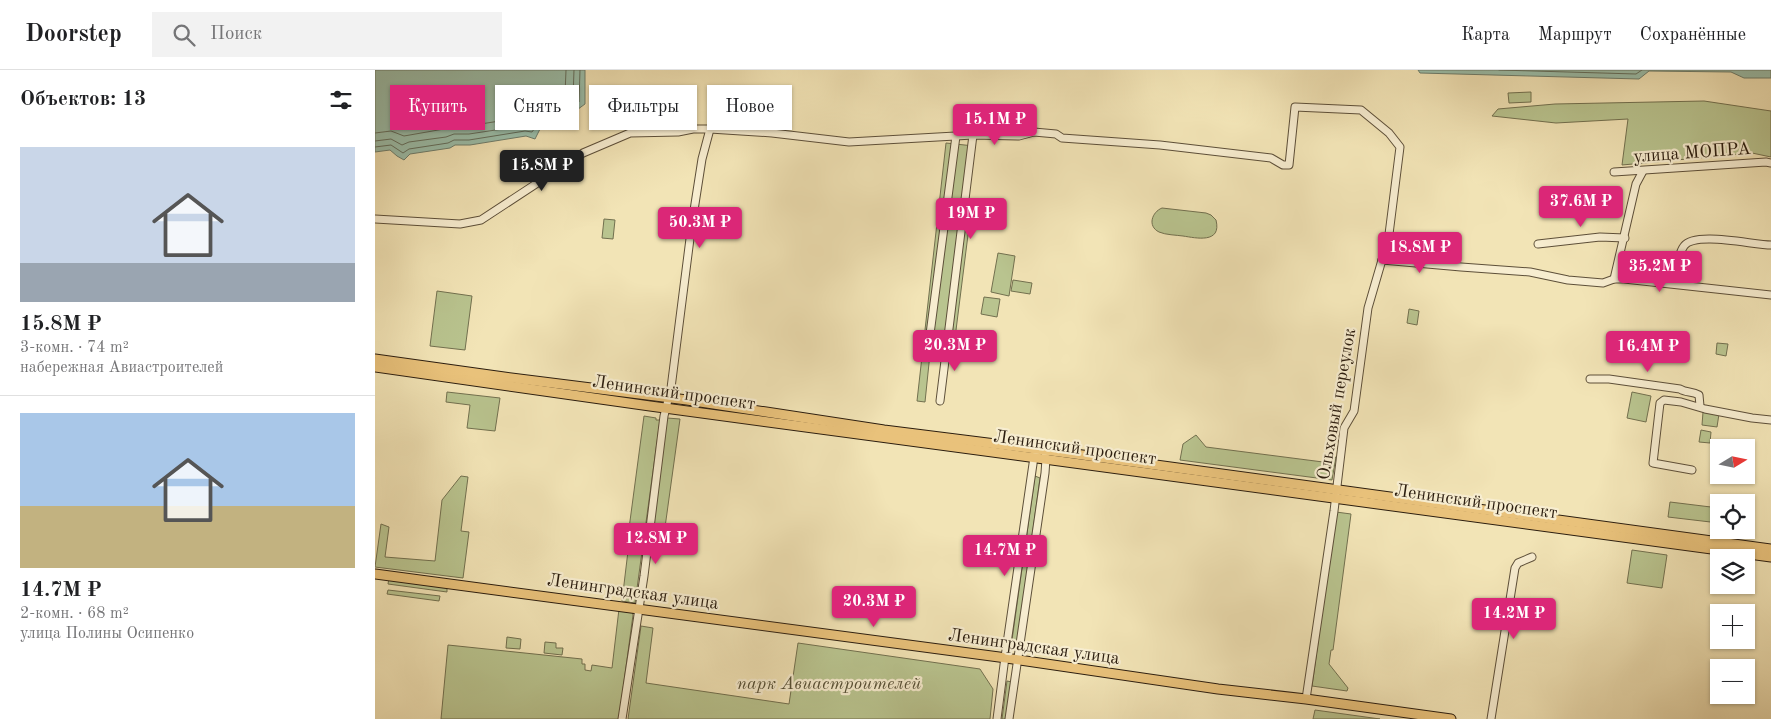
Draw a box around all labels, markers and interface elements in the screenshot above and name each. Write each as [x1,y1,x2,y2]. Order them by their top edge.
search box [152,12,502,57]
icon: search [170,21,198,49]
text: Doorstep [25,23,122,47]
text: Поиск [210,25,262,44]
text: Карта [1461,26,1510,44]
text: Маршрут [1538,26,1612,44]
text: Сохранённые [1640,26,1746,44]
chip: Купить [390,85,485,130]
chip: Снять [495,85,579,130]
chip: Фильтры [589,85,697,130]
chip: Новое [707,85,792,130]
icon: filters [327,86,355,114]
text: Объектов: 13 [20,89,146,110]
pin: 15.1M ₽ [949,104,1041,146]
text: 15.1M ₽ [964,112,1026,128]
street label: улица МОПРА [1633,140,1752,166]
pin: 15.8M ₽ [496,150,588,192]
text: 15.8M ₽ [511,158,573,174]
icon: home [143,180,233,270]
pin: 37.6M ₽ [1535,186,1627,228]
text: 37.6M ₽ [1550,194,1612,210]
pin: 19M ₽ [936,198,1006,240]
pin: 50.3M ₽ [654,206,746,249]
text: 19M ₽ [947,206,995,222]
text: 50.3M ₽ [669,215,731,231]
pin: 18.8M ₽ [1374,232,1466,274]
text: 18.8M ₽ [1389,240,1451,256]
pin: 35.2M ₽ [1614,250,1706,293]
text: 35.2M ₽ [1629,259,1691,275]
text: 15.8M ₽ [20,314,102,335]
street label: Ольховый переулок [1315,327,1359,481]
pin: 20.3M ₽ [909,330,1001,372]
pin: 16.4M ₽ [1602,330,1694,373]
text: 20.3M ₽ [924,338,986,354]
text: 16.4M ₽ [1617,339,1679,355]
text: 3-комн. · 74 m² [20,340,129,356]
text: набережная Авиастроителей [20,360,223,376]
street label: Ленинский проспект [591,373,757,413]
street label: Ленинский проспект [992,428,1158,468]
north arrow [1710,439,1755,484]
map controls [1710,439,1755,704]
icon: home [143,445,233,535]
street label: Ленинский проспект [1393,482,1559,522]
button: locate [1710,494,1755,539]
pin: 12.8M ₽ [610,522,702,565]
text: 12.8M ₽ [625,531,687,547]
pin: 14.7M ₽ [959,534,1051,577]
text: 14.7M ₽ [974,543,1036,559]
button: layers [1710,549,1755,594]
street label: Ленинградская улица [546,571,720,613]
text: 14.7M ₽ [20,580,102,601]
pin: 20.3M ₽ [828,586,920,628]
text: 20.3M ₽ [843,594,905,610]
pin: 14.2M ₽ [1468,598,1560,640]
button: + [1710,604,1755,649]
text: 2-комн. · 68 m² [20,606,129,622]
text: 14.2M ₽ [1483,606,1545,622]
text: улица Полины Осипенко [20,626,194,642]
street label: Ленинградская улица [947,626,1121,668]
button: − [1710,659,1755,704]
park label: парк Авиастроителей [737,675,921,693]

